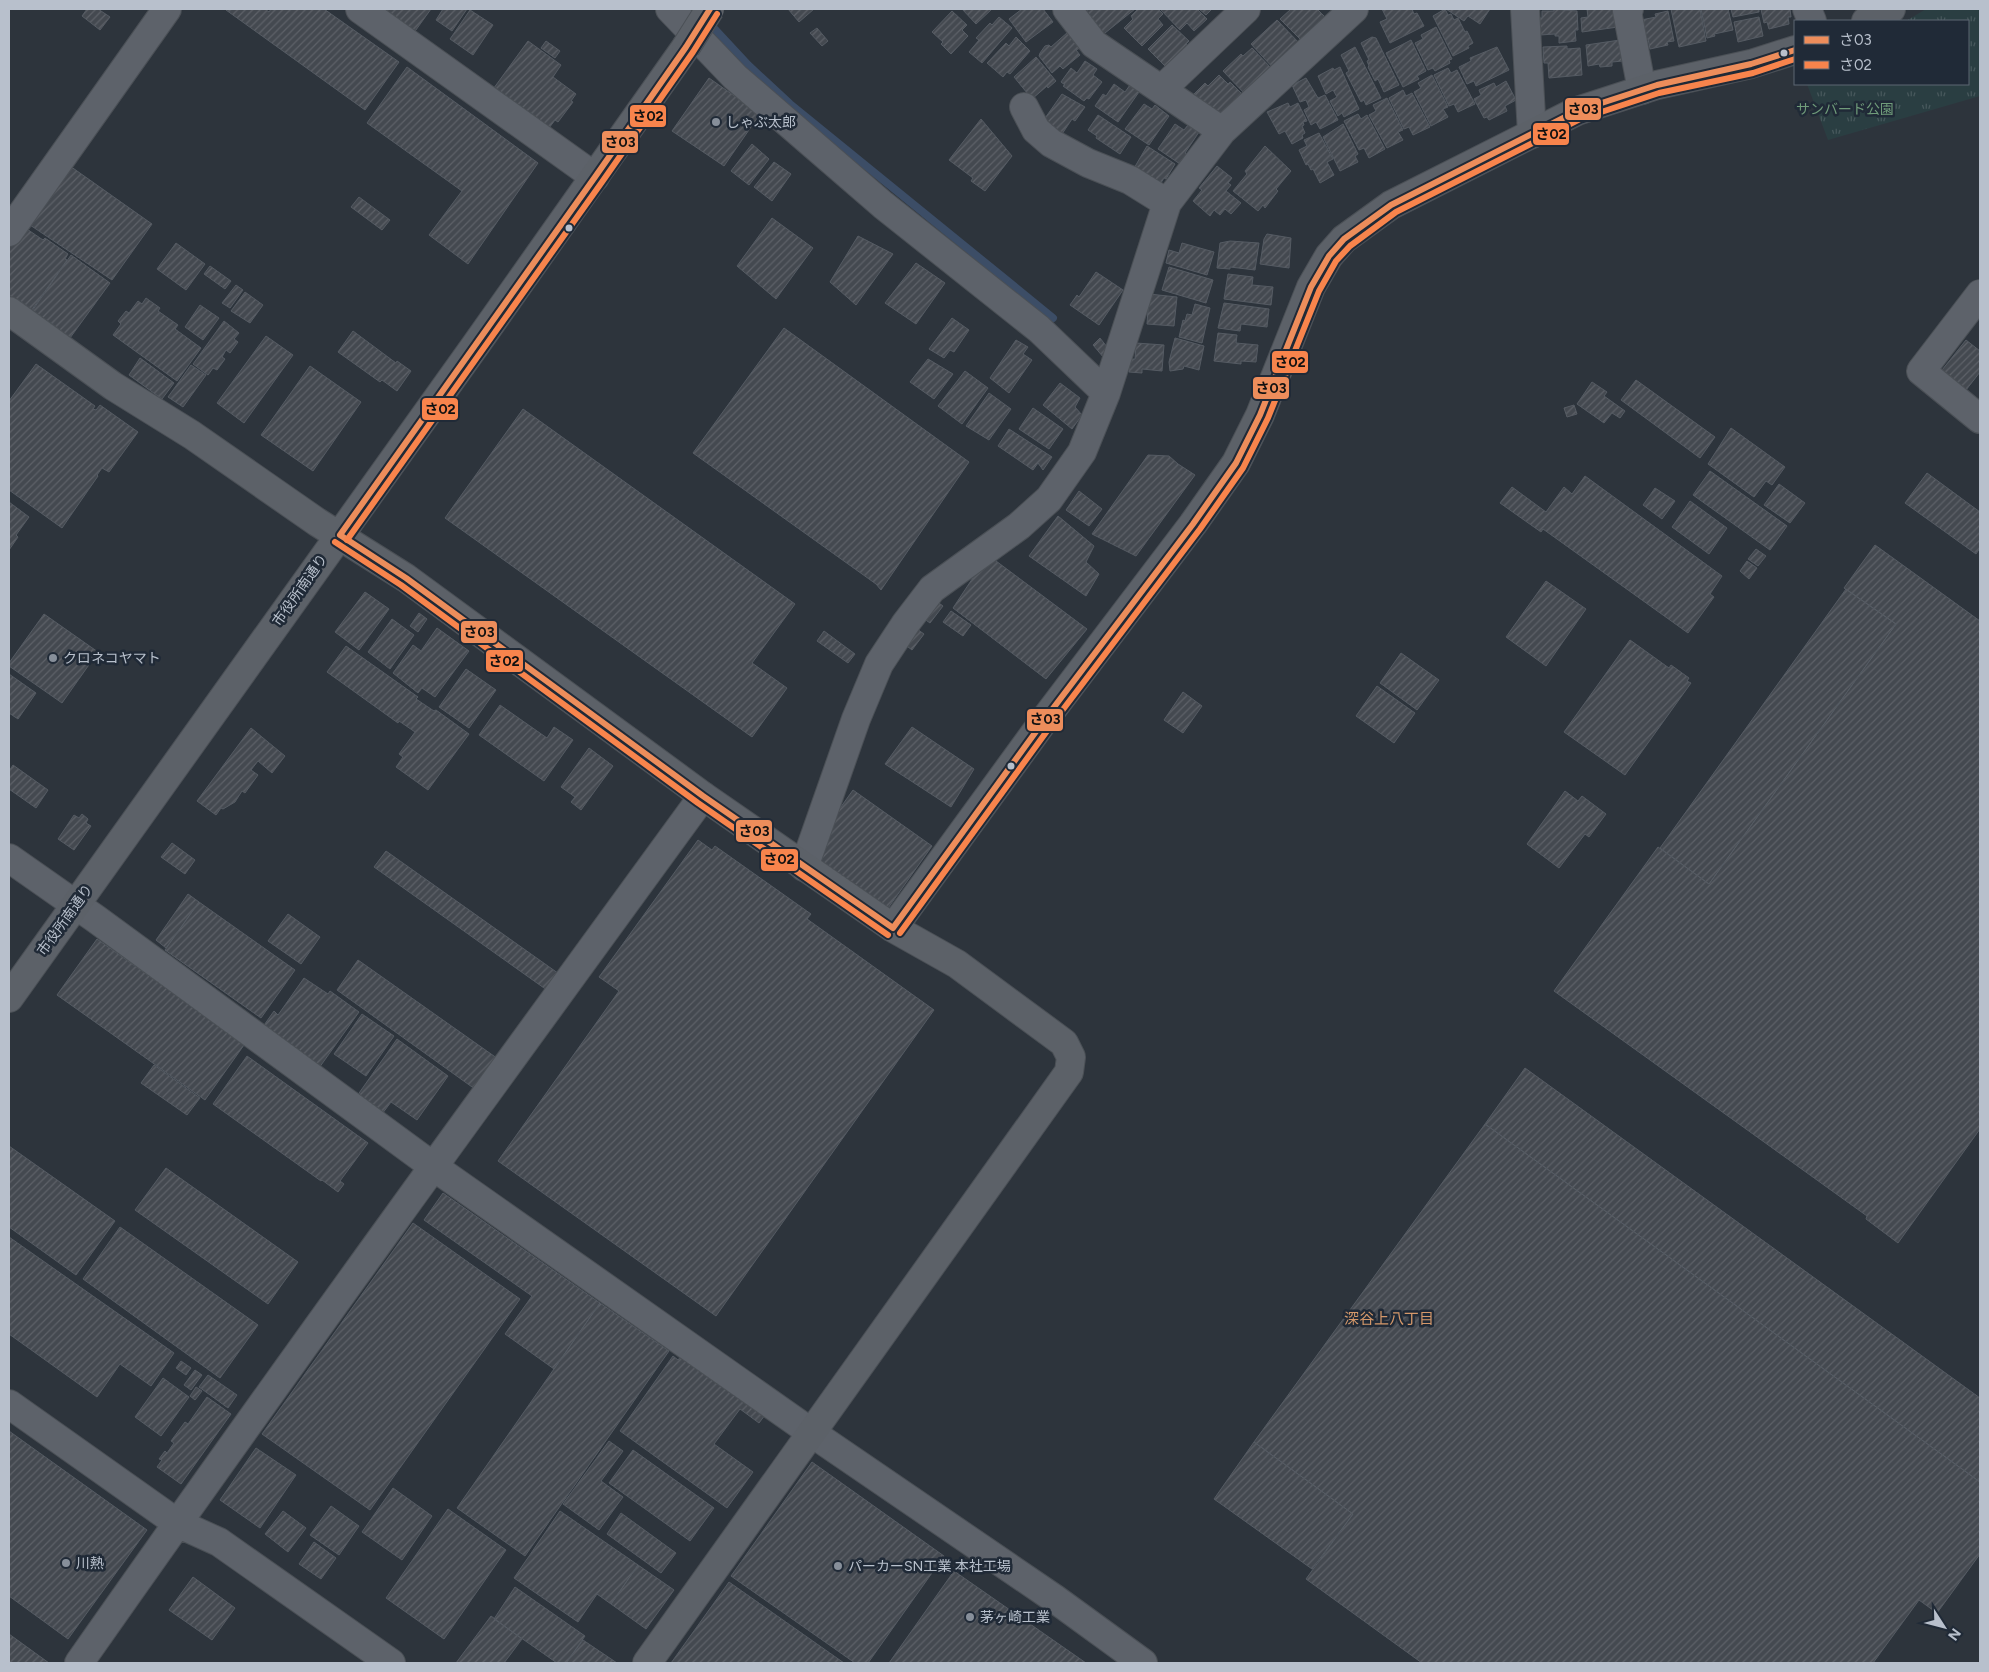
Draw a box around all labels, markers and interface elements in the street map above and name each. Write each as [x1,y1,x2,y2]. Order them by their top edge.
legend [1794,20,1969,85]
text: さ03 [1839,31,1872,49]
unlabelled marker [1779,48,1789,58]
text: さ02 [1839,56,1872,74]
line badge: さ03 [1564,97,1602,121]
text: さ03 [1568,101,1599,118]
park label: サンバード公園 [1796,101,1894,118]
line badge: さ02 [629,104,667,128]
text: さ02 [632,108,664,125]
place label: しゃぶ太郎 [726,114,796,131]
marker: しゃぶ太郎 [710,116,722,128]
line badge: さ02 [1532,122,1570,146]
text: さ02 [1535,126,1567,143]
line badge: さ03 [601,130,639,154]
text: さ03 [605,134,636,151]
unlabelled marker [564,223,574,233]
line badge: さ02 [1271,350,1309,374]
text: さ02 [1274,354,1306,371]
line badge: さ03 [1252,376,1290,400]
text: さ03 [1256,380,1287,397]
line badge: さ02 [421,397,459,421]
text: さ02 [424,401,456,418]
street label: 市役所南通り [269,551,331,629]
line badge: さ03 [460,620,498,644]
text: さ03 [464,624,495,641]
line badge: さ02 [485,649,524,673]
place label: クロネコヤマト [63,650,161,667]
marker: クロネコヤマト [47,652,59,664]
text: さ02 [488,653,520,670]
line badge: さ03 [1026,708,1064,732]
text: さ03 [1030,711,1061,728]
unlabelled marker [1006,761,1016,771]
line badge: さ03 [735,819,773,843]
text: さ03 [739,823,770,840]
line badge: さ02 [760,848,799,872]
text: さ02 [763,851,795,868]
street label: 市役所南通り [33,881,97,959]
district label: 深谷上八丁目 [1344,1310,1434,1328]
place label: 川熱 [76,1555,104,1572]
marker: 川熱 [60,1557,72,1569]
place label: パーカーSN工業 本社工場 [848,1558,1011,1575]
marker: パーカーSN工業 本社工場 [832,1560,844,1572]
north arrow [1919,1602,1969,1652]
place label: 茅ヶ崎工業 [980,1609,1050,1626]
marker: 茅ヶ崎工業 [964,1611,976,1623]
text: N [1944,1625,1964,1644]

